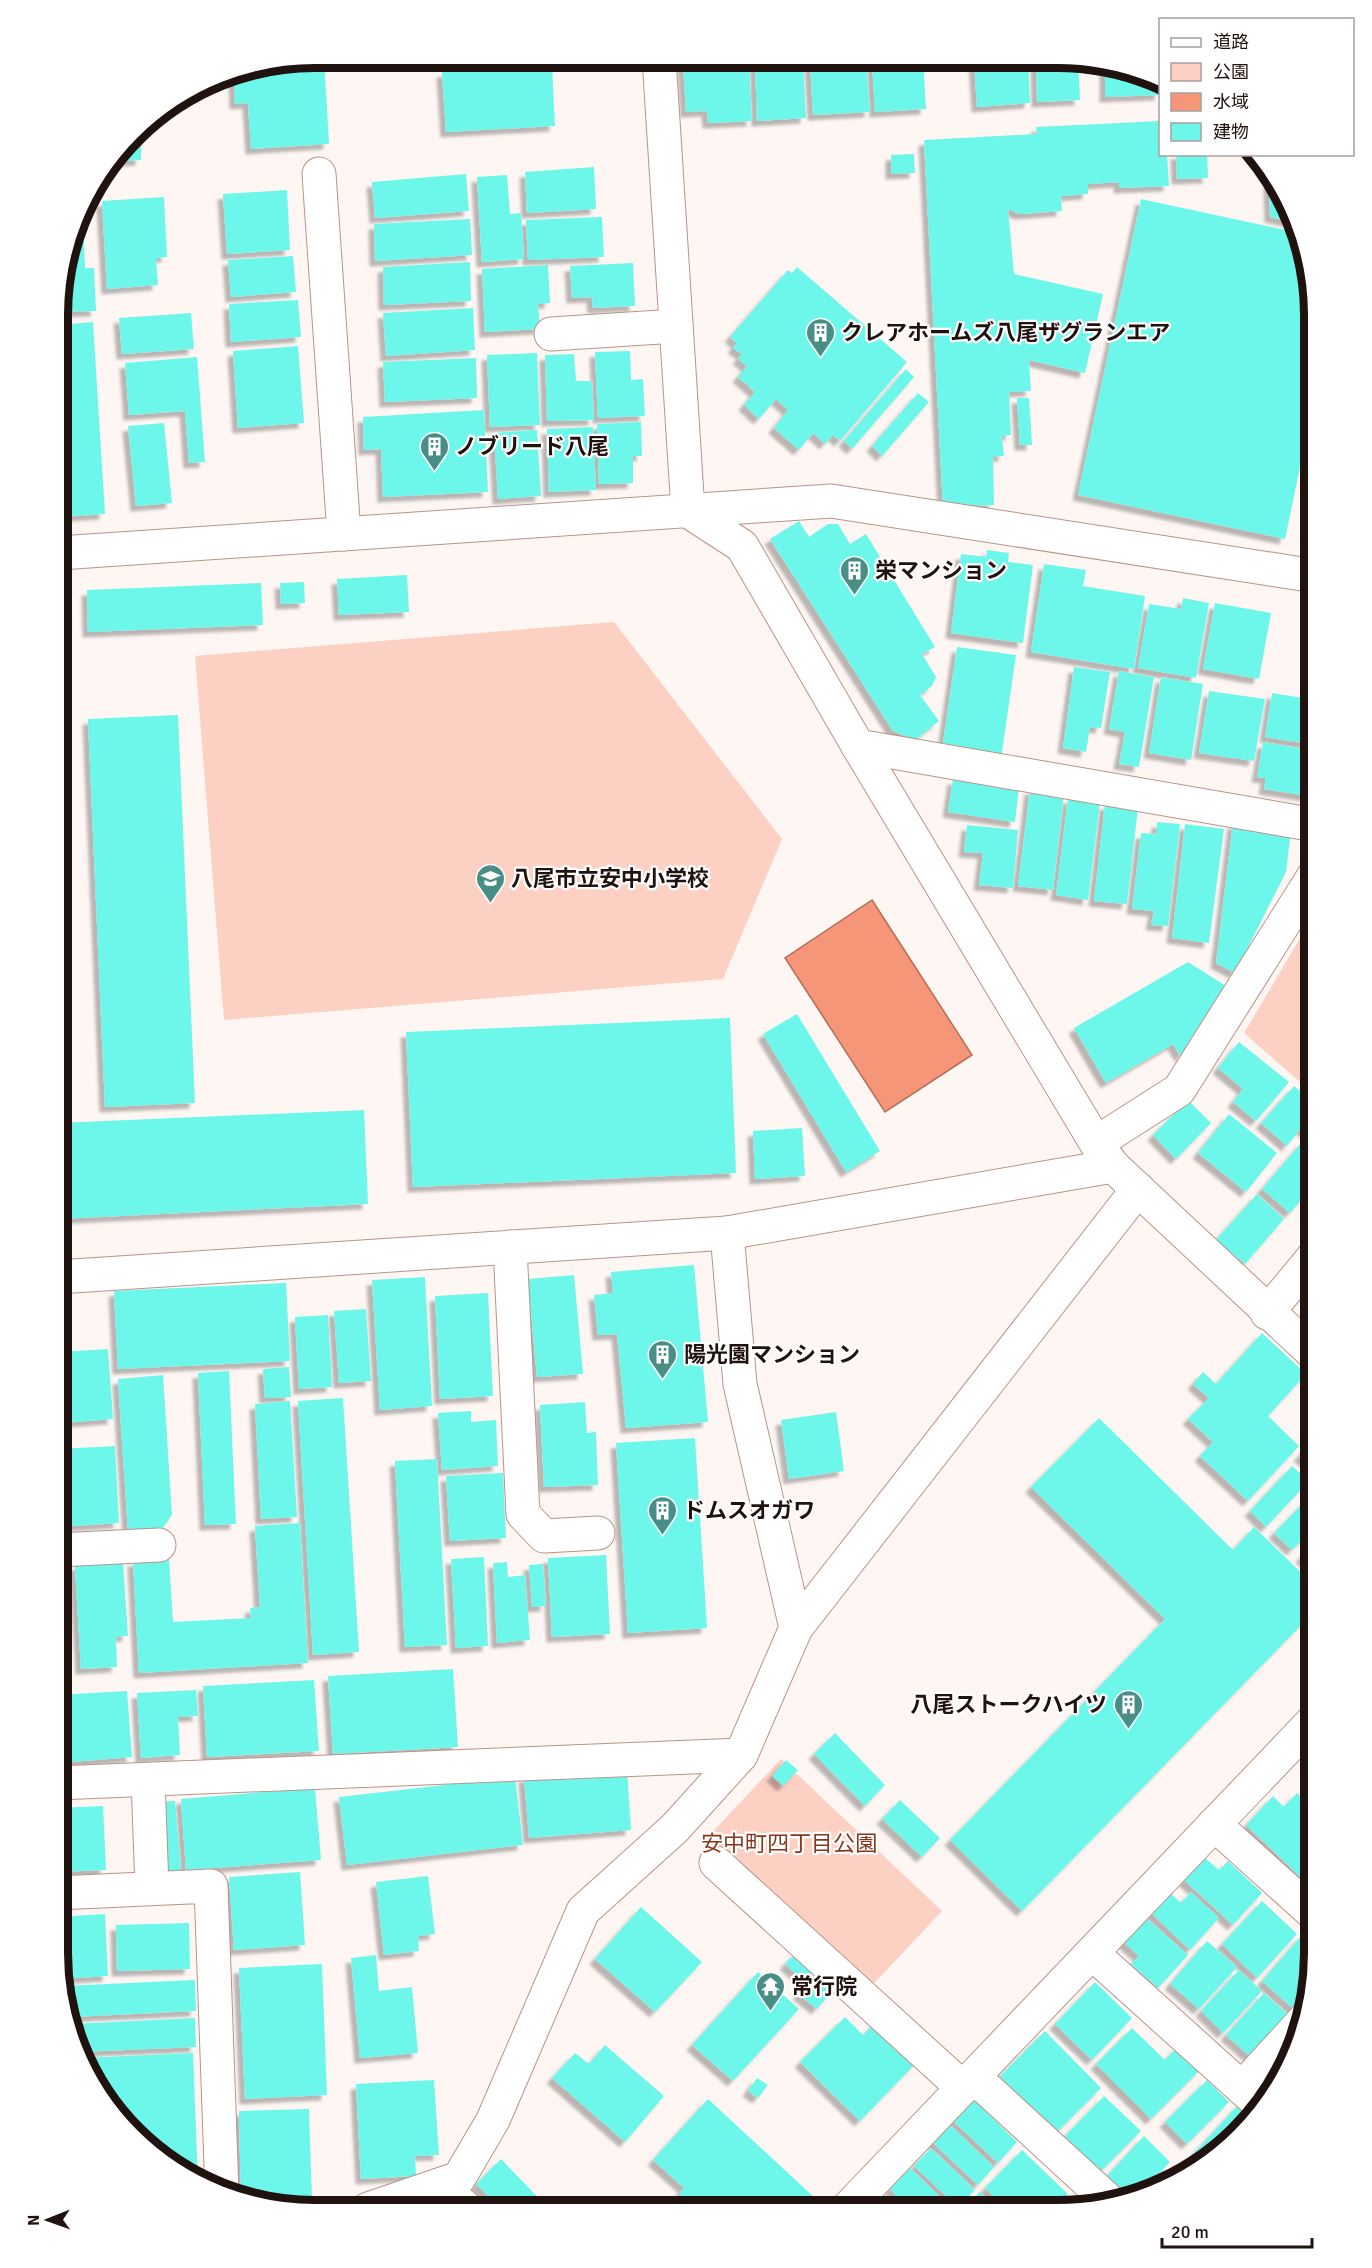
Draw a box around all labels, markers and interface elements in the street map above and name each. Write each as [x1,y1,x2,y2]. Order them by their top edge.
legend [1159,18,1354,156]
text: 道路 [1213,31,1249,53]
text: 公園 [1213,61,1249,83]
text: 水域 [1213,91,1249,113]
text: 建物 [1213,121,1249,143]
building icon: クレアホームズ八尾ザグランエア [804,316,836,358]
place label: クレアホームズ八尾ザグランエア [841,319,1170,346]
building icon: ノブリード八尾 [418,430,450,472]
place label: ノブリード八尾 [455,433,609,460]
building icon: 栄マンション [838,554,870,596]
place label: 栄マンション [875,557,1007,584]
school or university icon: 八尾市立安中小学校 [474,862,506,904]
place label: 八尾市立安中小学校 [511,865,709,892]
building icon: 陽光園マンション [647,1338,679,1380]
place label: 陽光園マンション [684,1341,860,1368]
building icon: ドムスオガワ [646,1494,678,1536]
place label: ドムスオガワ [683,1497,815,1524]
building icon: 八尾ストークハイツ [1112,1688,1144,1730]
place label: 八尾ストークハイツ [911,1691,1107,1718]
park label: 安中町四丁目公園 [701,1830,877,1857]
temple icon: 常行院 [754,1970,786,2012]
place label: 常行院 [791,1973,857,2000]
north arrow [18,2190,78,2250]
scale bar [1162,2211,1312,2249]
text: N [24,2215,44,2226]
text: 20 m [1171,2221,1209,2243]

